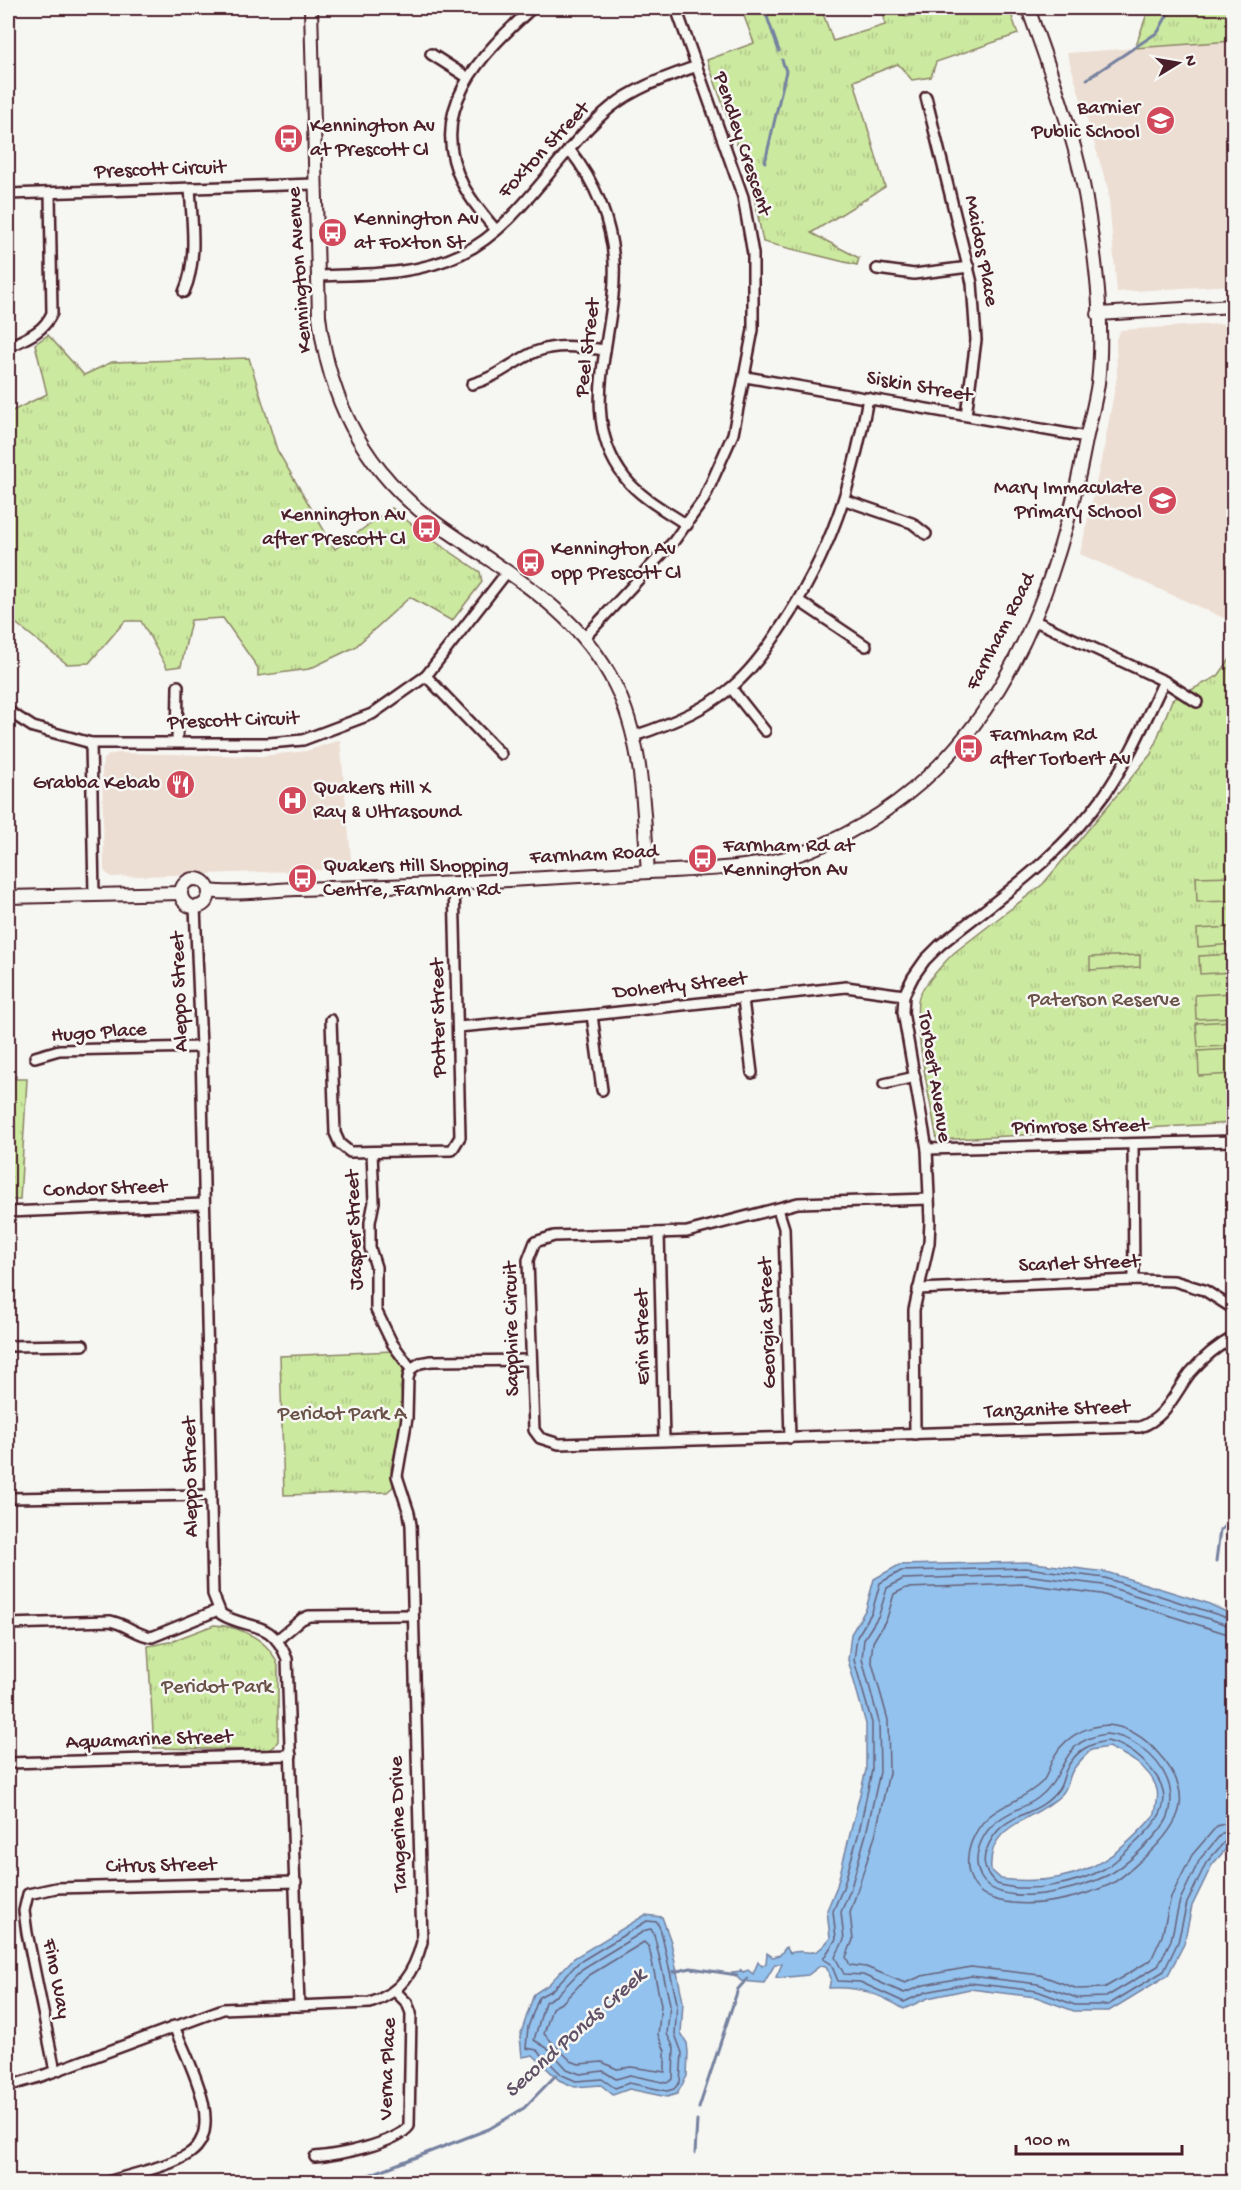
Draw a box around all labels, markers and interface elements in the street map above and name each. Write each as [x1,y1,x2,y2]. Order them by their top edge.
north arrow [1148,33,1208,93]
text: N [1179,54,1200,68]
street label: Pendley Crescent [706,68,777,221]
street label: Foxton Street [493,96,598,205]
place label: Barnier Public School [1031,97,1142,146]
school or university icon: Barnier Public School [1145,105,1177,137]
place label: Kennington Av at Prescott Cl [310,115,435,164]
bus stop icon: Kennington Av at Prescott Cl [273,123,305,155]
street label: Prescott Circuit [93,156,228,186]
street label: Kennington Avenue [283,185,319,354]
street label: Maidos Place [957,193,1003,310]
place label: Kennington Av at Foxton St [354,208,479,257]
bus stop icon: Kennington Av at Foxton St [317,216,349,248]
street label: Peel Street [570,295,608,400]
street label: Siskin Street [864,366,976,410]
place label: Mary Immaculate Primary School [994,477,1143,526]
school or university icon: Mary Immaculate Primary School [1147,485,1179,517]
place label: Kennington Av after Prescott Cl [262,504,406,553]
bus stop icon: Kennington Av after Prescott Cl [411,512,443,544]
place label: Kennington Av opp Prescott Cl [551,538,681,587]
bus stop icon: Kennington Av opp Prescott Cl [514,546,546,578]
street label: Farnham Road [961,568,1043,696]
street label: Prescott Circuit [166,707,301,737]
place label: Farnham Rd after Torbert Av [989,724,1131,773]
bus stop icon: Farnham Rd after Torbert Av [953,732,985,764]
restaurant icon: Grabba Kebab [165,768,197,800]
place label: Grabba Kebab [33,772,160,797]
place label: Quakers Hill X Ray & Ultrasound [313,777,462,826]
hospital icon: Quakers Hill X Ray & Ultrasound [276,785,308,817]
place label: Farnham Rd at Kennington Av [722,835,857,884]
street label: Farnham Road [528,840,661,872]
bus stop icon: Farnham Rd at Kennington Av [686,843,718,875]
place label: Quakers Hill Shopping Centre, Farnham Rd [323,855,509,904]
bus stop icon: Quakers Hill Shopping Centre, Farnham Rd [286,863,318,895]
street label: Aleppo Street [166,929,196,1053]
street label: Potter Street [426,956,454,1079]
street label: Doherty Street [610,967,750,1007]
park label: Paterson Reserve [1027,989,1181,1014]
street label: Torbert Avenue [910,1009,956,1146]
street label: Hugo Place [50,1018,149,1050]
street label: Primrose Street [1011,1114,1151,1142]
street label: Jasper Street [341,1167,371,1290]
street label: Condor Street [43,1175,170,1205]
street label: Scarlet Street [1018,1250,1142,1280]
street label: Georgia Street [754,1254,784,1389]
street label: Sapphire Circuit [499,1259,527,1397]
street label: Erin Street [631,1286,657,1385]
street label: Tanzanite Street [983,1396,1133,1426]
park label: Peridot Park A [277,1403,408,1428]
street label: Aleppo Street [178,1414,206,1537]
park label: Peridot Park [160,1676,275,1701]
street label: Aquamarine Street [65,1726,235,1756]
street label: Tangerine Drive [385,1754,415,1893]
street label: Citrus Street [106,1853,219,1880]
street label: Fino Way [35,1936,75,2021]
water label: Second Ponds Creek [500,1962,654,2104]
street label: Verna Place [375,2016,403,2122]
scale bar [1016,2118,1182,2156]
text: 100 m [1024,2131,1070,2152]

